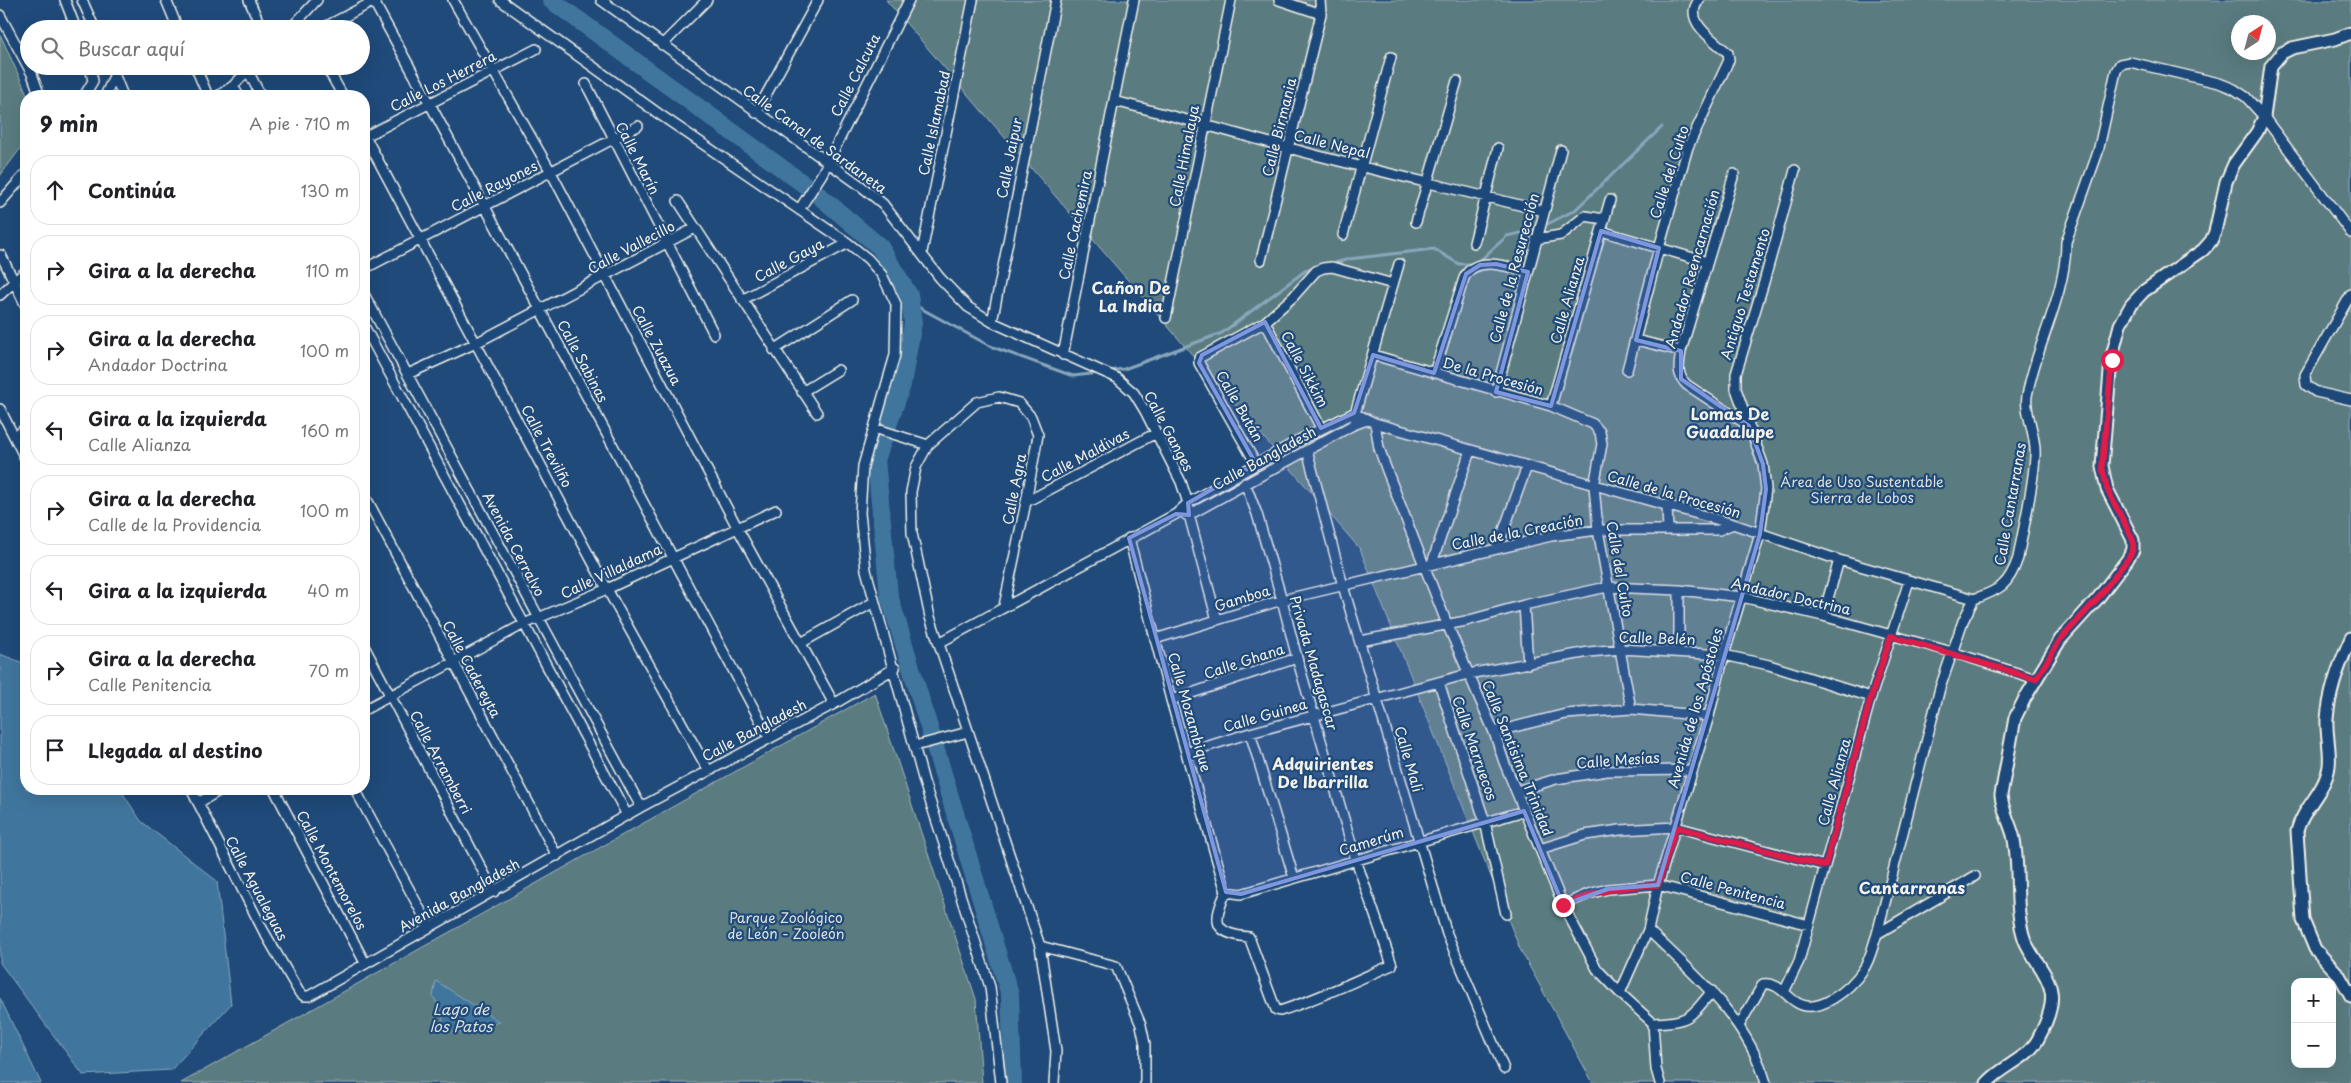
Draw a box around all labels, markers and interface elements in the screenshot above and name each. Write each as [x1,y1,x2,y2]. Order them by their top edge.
north arrow [2231,15,2276,60]
search box [20,20,370,75]
street label: Calle Calcuta [825,29,885,120]
icon: search [38,34,66,62]
text: Buscar aquí [78,34,185,62]
street label: Calle Los Herrera [386,45,500,117]
street label: Calle Islamabad [913,69,955,177]
street label: Calle Birmania [1257,75,1302,179]
street label: Calle Canal de Sardaneta [739,79,891,199]
street label: Calle Himalaya [1164,103,1204,209]
text: 9 min [40,107,98,139]
text: A pie · 710 m [249,111,350,135]
street label: Calle Jaipur [991,115,1027,200]
street label: Calle Marín [611,118,665,198]
street label: Calle del Culto [1644,123,1694,221]
street label: Calle Nepal [1291,124,1373,164]
street label: Calle Rayones [447,155,541,217]
street label: Calle Cachemira [1053,168,1097,282]
icon: ahead [41,176,69,204]
text: Continúa [88,176,176,204]
text: 130 m [301,178,349,202]
street label: Andador Reencarnación [1659,187,1725,351]
street label: Calle de la Resurección [1484,191,1544,345]
street label: Calle Vallecillo [584,215,679,279]
street label: Antiguo Testamento [1715,225,1775,362]
street label: Calle Gaya [751,233,828,287]
street label: Calle Alianza [1545,254,1590,346]
icon: right [41,256,69,284]
text: Gira a la derecha [88,256,256,284]
text: 110 m [306,258,349,282]
district label: Cañon De La India [1092,275,1171,317]
street label: Calle Zuazua [627,301,687,389]
street label: Calle Sabinas [552,316,614,406]
text: Gira a la derecha [88,324,256,352]
street label: Calle Sikkim [1276,327,1334,411]
icon: right [41,336,69,364]
text: 100 m [300,338,349,362]
route start [2101,349,2124,372]
text: Andador Doctrina [88,352,228,376]
street label: De la Procesión [1440,352,1546,400]
street label: Calle Bután [1211,367,1269,445]
street label: Calle Ganges [1139,387,1199,475]
street label: Calle Trevilño [516,401,578,491]
district label: Lomas De Guadalupe [1686,401,1774,443]
text: Gira a la izquierda [88,404,267,432]
icon: left [41,416,69,444]
text: 160 m [301,418,349,442]
street label: Calle Bangladesh [1208,421,1320,495]
street label: Calle Maldivas [1037,423,1133,487]
text: Calle Alianza [88,432,191,456]
street label: Calle Cantarranas [1989,441,2031,567]
street label: Calle Agra [997,451,1031,526]
street label: Calle de la Procesión [1605,465,1743,523]
park label: Área de Uso Sustentable Sierra de Lobos [1780,471,1944,508]
text: Gira a la derecha [88,484,256,512]
street label: Avenida Cerralvo [478,488,551,600]
icon: right [41,496,69,524]
text: 100 m [300,498,349,522]
street label: Calle de la Creación [1450,509,1584,555]
text: Calle de la Providencia [88,512,261,536]
street label: Calle del Culto [1601,520,1639,619]
street label: Calle Villaldama [557,538,665,604]
street label: Andador Doctrina [1729,572,1853,620]
icon: left [41,576,69,604]
text: Gira a la izquierda [88,576,267,604]
text: 40 m [307,578,349,602]
street label: Gamboa [1211,579,1273,616]
street label: Privada Madagascar [1285,593,1343,733]
street label: Calle Cadereyta [437,617,507,722]
street label: Calle Belén [1618,626,1696,650]
street label: Avenida de los Apóstoles [1662,626,1728,790]
street label: Calle Ghana [1201,638,1287,684]
text: Gira a la derecha [88,644,256,672]
street label: Calle Mozambique [1163,650,1217,774]
icon: right [41,656,69,684]
text: 70 m [309,658,349,682]
text: Calle Penitencia [88,672,212,696]
street label: Calle Santisima Trinidad [1477,677,1559,839]
street label: Calle Guinea [1220,693,1310,737]
street label: Calle Marruecos [1447,693,1503,803]
street label: Calle Bangladesh [698,694,810,766]
street label: Calle Arramberri [405,706,477,818]
street label: Calle Mali [1390,724,1428,794]
icon: arrive [41,736,69,764]
text: Llegada al destino [88,736,262,764]
street label: Calle Alianza [1812,736,1856,828]
street label: Calle Mesías [1576,747,1660,773]
district label: Adquirientes De Ibarrilla [1271,751,1374,793]
street label: Calle Montemorelos [292,806,372,934]
street label: Camerúm [1336,821,1406,861]
street label: Calle Agualeguas [221,832,293,944]
street label: Avenida Bangladesh [395,853,523,937]
street label: Calle Penitencia [1678,866,1788,914]
district label: Cantarranas [1859,875,1966,899]
route end [1552,894,1575,917]
park label: Parque Zoológico de León - Zooleón [727,907,845,944]
map controls [2291,978,2336,1068]
button: + [2291,978,2336,1023]
water label: Lago de los Patos [430,997,495,1037]
button: − [2291,1023,2336,1068]

